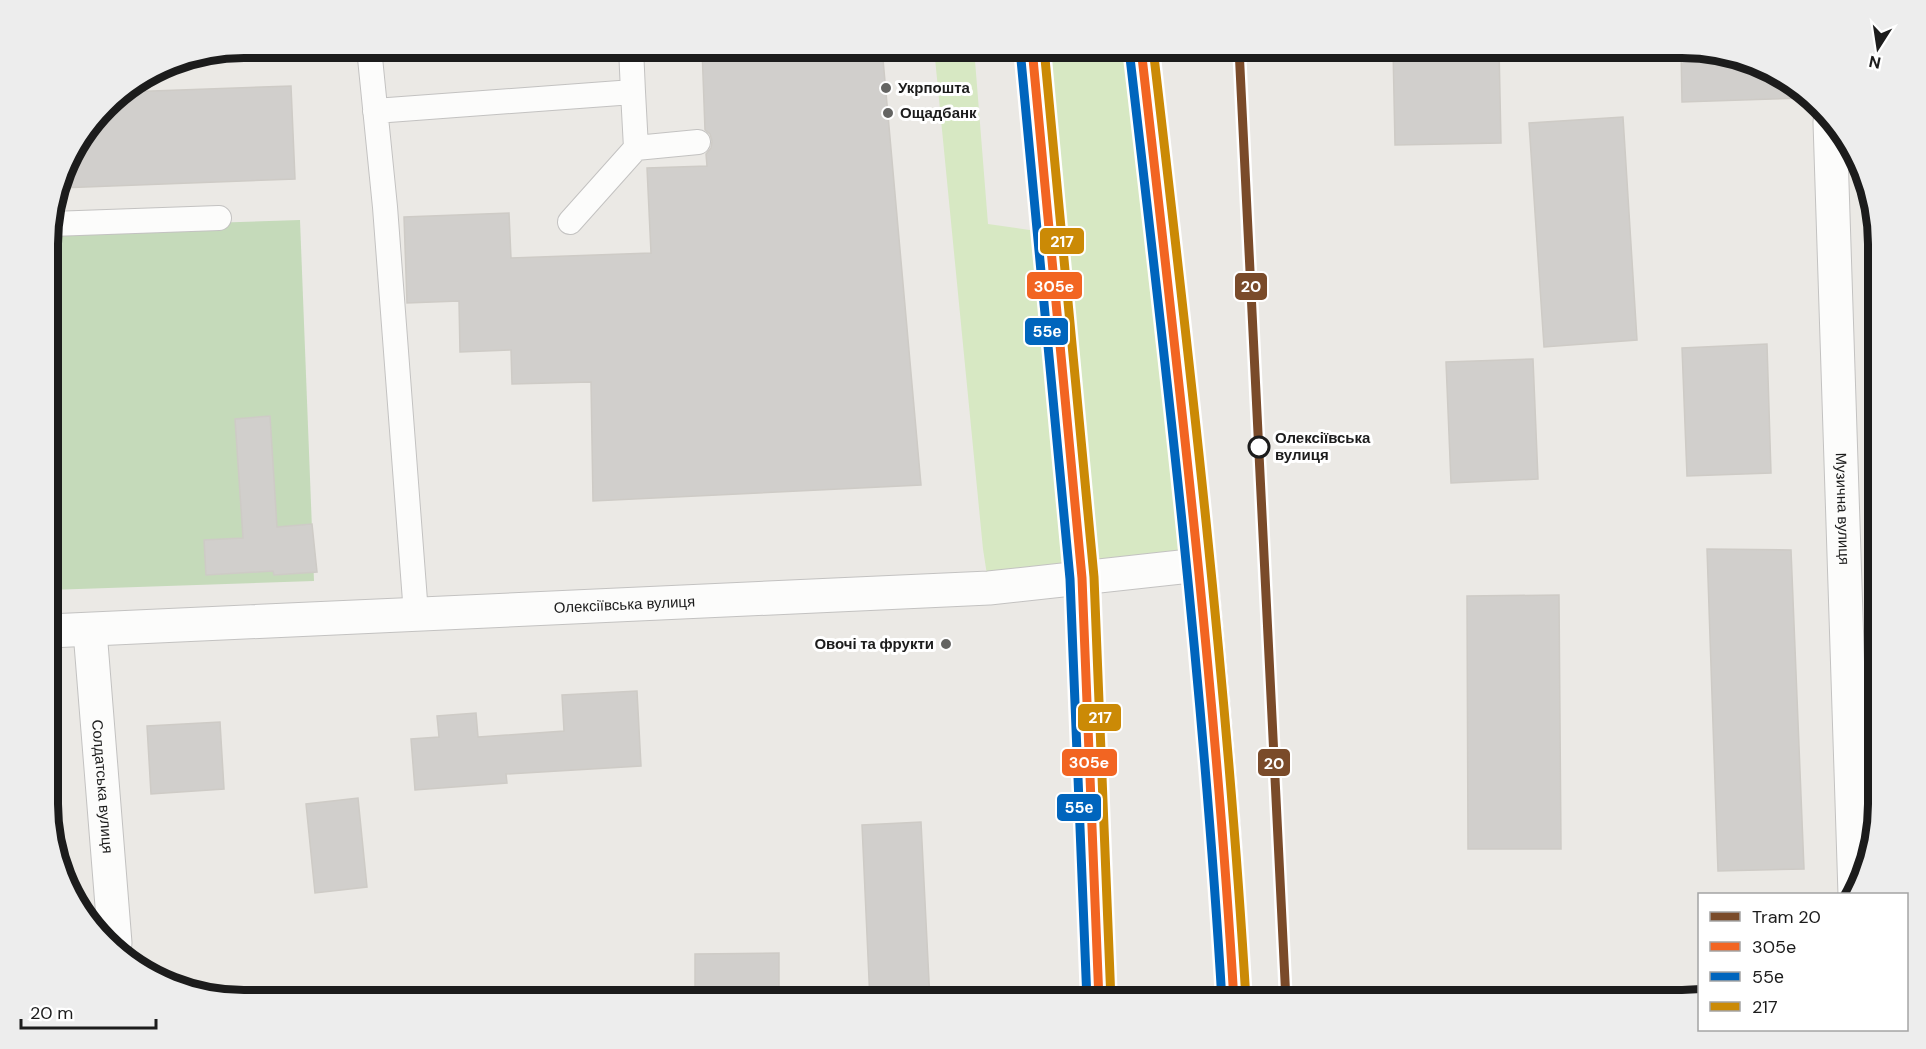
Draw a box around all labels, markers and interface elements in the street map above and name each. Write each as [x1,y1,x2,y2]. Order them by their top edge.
north arrow [1848,18,1908,78]
text: N [1867,51,1883,74]
place label: Укрпошта [898,78,971,98]
marker: Укрпошта [879,81,893,95]
place label: Ощадбанк [900,103,977,123]
marker: Ощадбанк [881,106,895,120]
line badge: 217 [1039,227,1085,255]
text: 217 [1050,231,1074,252]
line badge: 305e [1026,271,1083,300]
line badge: 20 [1234,272,1268,301]
text: 305e [1034,276,1074,297]
text: 20 [1241,276,1261,297]
line badge: 55е [1024,317,1069,346]
text: 55е [1033,321,1061,342]
place label: Олексіївська вулиця [1275,428,1371,465]
marker: Олексіївська вулиця [1248,436,1270,458]
street label: Музична вулиця [1831,452,1854,565]
street label: Олексіївська вулиця [553,591,696,618]
place label: Овочі та фрукти [814,634,934,654]
marker: Овочі та фрукти [939,637,953,651]
line badge: 217 [1077,703,1122,732]
text: 217 [1088,707,1112,728]
street label: Солдатська вулиця [87,719,118,854]
line badge: 305e [1061,748,1118,777]
line badge: 20 [1257,748,1291,777]
text: 305e [1069,752,1109,773]
text: 20 [1264,753,1284,774]
line badge: 55е [1056,793,1102,822]
text: 55е [1065,797,1093,818]
legend [1698,893,1908,1031]
text: Tram 20 [1752,905,1821,929]
text: 305e [1752,935,1796,959]
text: 55е [1752,965,1784,989]
scale bar [21,992,156,1030]
text: 217 [1752,995,1778,1019]
text: 20 m [30,1001,73,1025]

